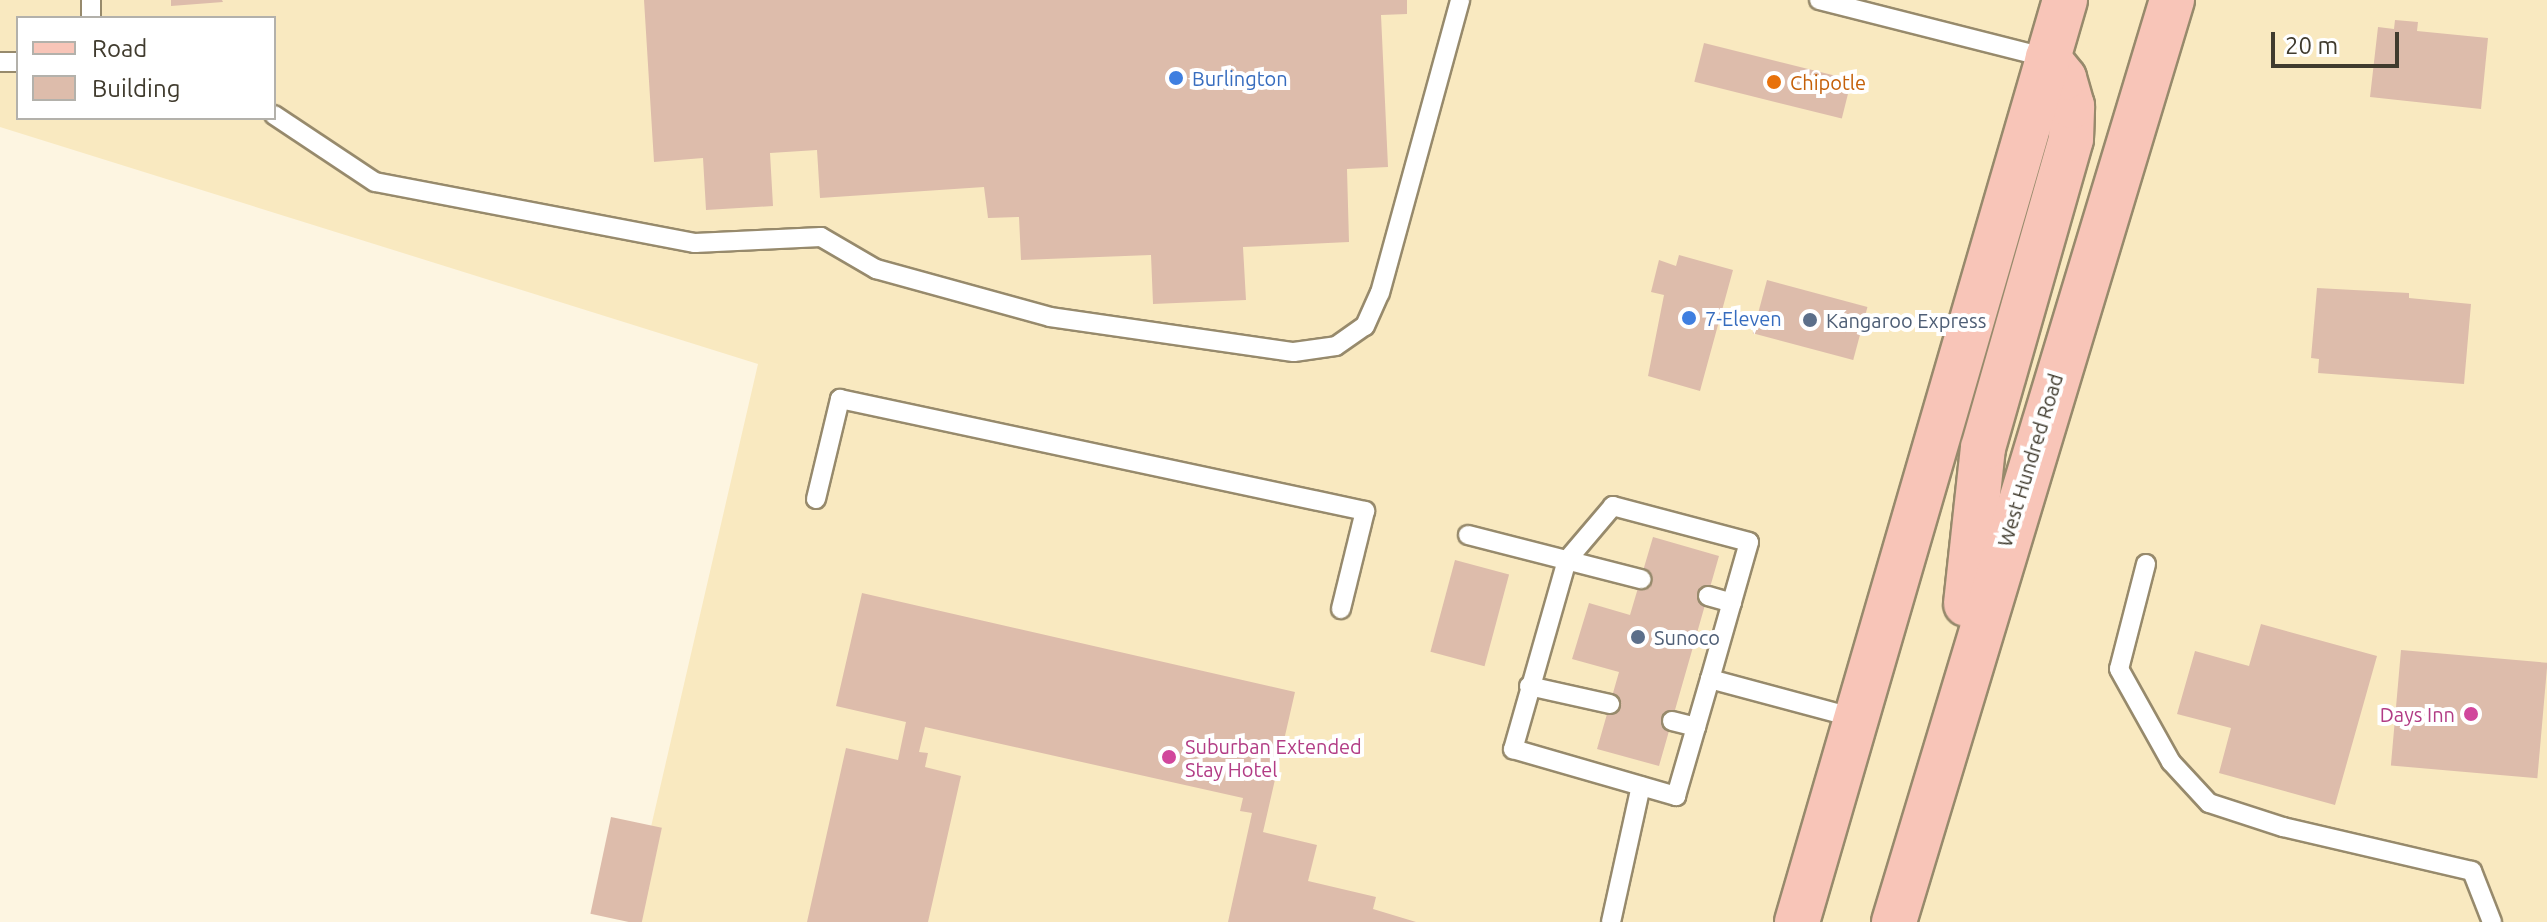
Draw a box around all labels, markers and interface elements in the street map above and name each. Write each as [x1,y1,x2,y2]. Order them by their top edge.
legend [16,16,276,120]
scale bar [2275,16,2403,66]
text: 20 m [2285,32,2338,59]
text: Road [92,35,147,62]
place label: Burlington [1192,66,1288,90]
marker: Burlington [1167,69,1185,87]
place label: Chipotle [1790,70,1866,94]
marker: Chipotle [1765,73,1783,91]
text: Building [92,75,180,102]
place label: 7-Eleven [1705,306,1782,330]
place label: Kangaroo Express [1826,308,1986,332]
marker: 7-Eleven [1680,309,1698,327]
marker: Kangaroo Express [1801,311,1819,329]
street label: West Hundred Road [1992,371,2068,549]
place label: Sunoco [1654,625,1720,649]
marker: Sunoco [1629,628,1647,646]
place label: Days Inn [2380,702,2455,726]
marker: Days Inn [2462,705,2480,723]
place label: Suburban Extended Stay Hotel [1185,734,1362,781]
marker: Suburban Extended Stay Hotel [1160,748,1178,766]

